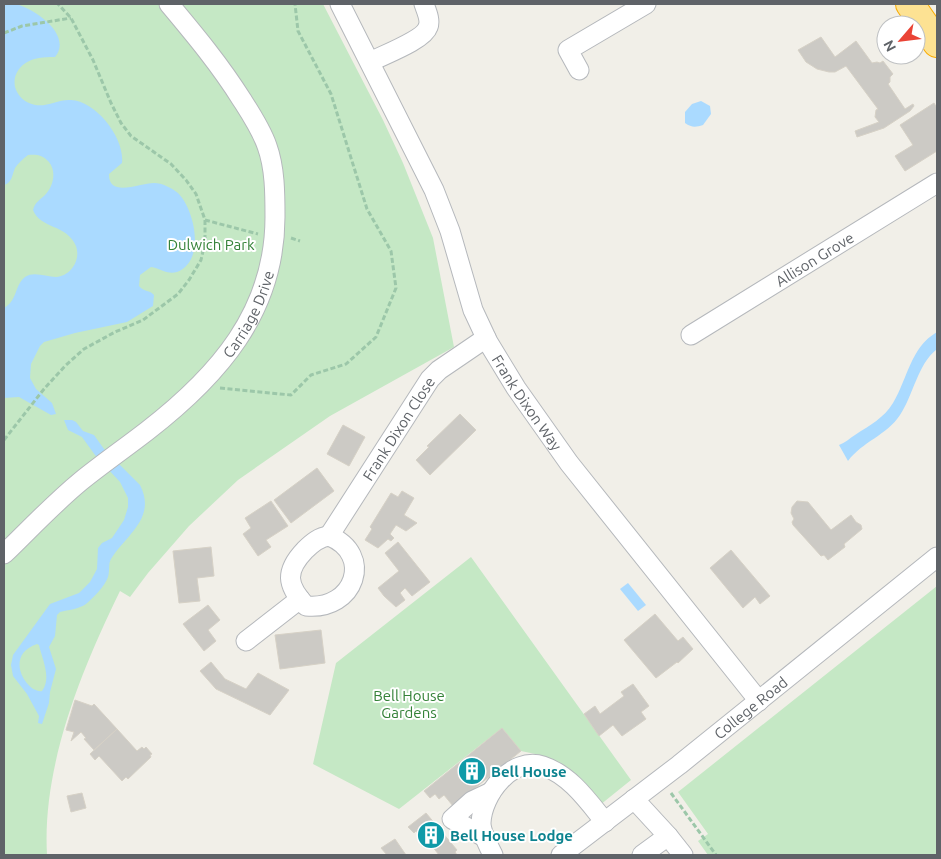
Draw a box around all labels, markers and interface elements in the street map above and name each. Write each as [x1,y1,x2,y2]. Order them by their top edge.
north arrow [876,15,926,65]
text: N [880,38,899,54]
street label: Allison Grove [772,228,856,289]
park label: Dulwich Park [167,236,255,253]
street label: Carriage Drive [219,269,277,361]
street label: Frank Dixon Way [489,351,566,453]
street label: Frank Dixon Close [359,373,438,483]
street label: College Road [710,673,790,742]
park label: Bell House Gardens [373,687,445,721]
building icon: Bell House [457,756,487,786]
place label: Bell House [491,763,567,780]
building icon: Bell House Lodge [416,820,446,850]
place label: Bell House Lodge [450,827,573,844]

